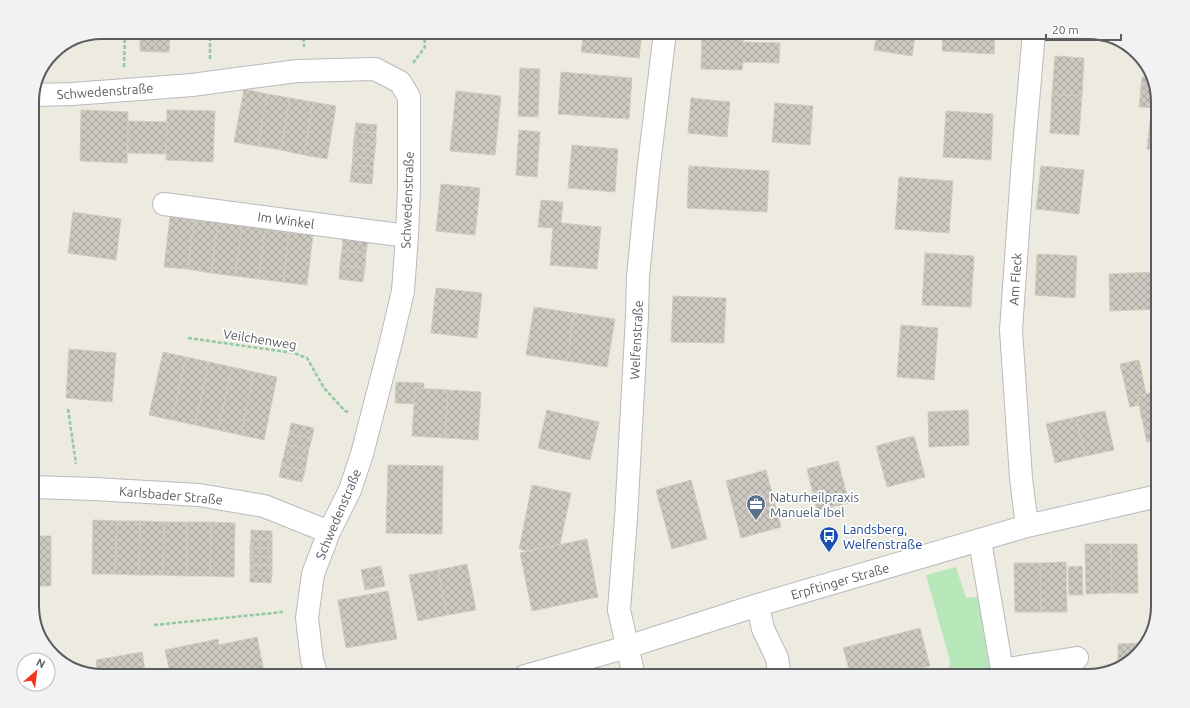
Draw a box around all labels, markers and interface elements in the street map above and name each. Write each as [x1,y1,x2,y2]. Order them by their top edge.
scale bar [1046,16,1121,42]
text: 20 m [1052,23,1079,36]
street label: Schwedenstraße [56,81,154,101]
street label: Schwedenstraße [398,151,416,249]
street label: Im Winkel [257,209,316,231]
street label: Am Fleck [1006,252,1024,306]
street label: Welfenstraße [627,300,645,380]
street label: Veilchenweg [222,326,298,352]
street label: Schwedenstraße [313,467,363,561]
street label: Karlsbader Straße [119,483,223,507]
place label: Naturheilpraxis Manuela Ibel [770,490,860,519]
office icon: Naturheilpraxis Manuela Ibel [745,493,767,521]
place label: Landsberg, Welfenstraße [843,522,922,551]
bus stop icon: Landsberg, Welfenstraße [818,525,840,553]
street label: Erpftinger Straße [789,560,891,602]
north arrow [16,652,56,692]
text: N [34,656,47,670]

